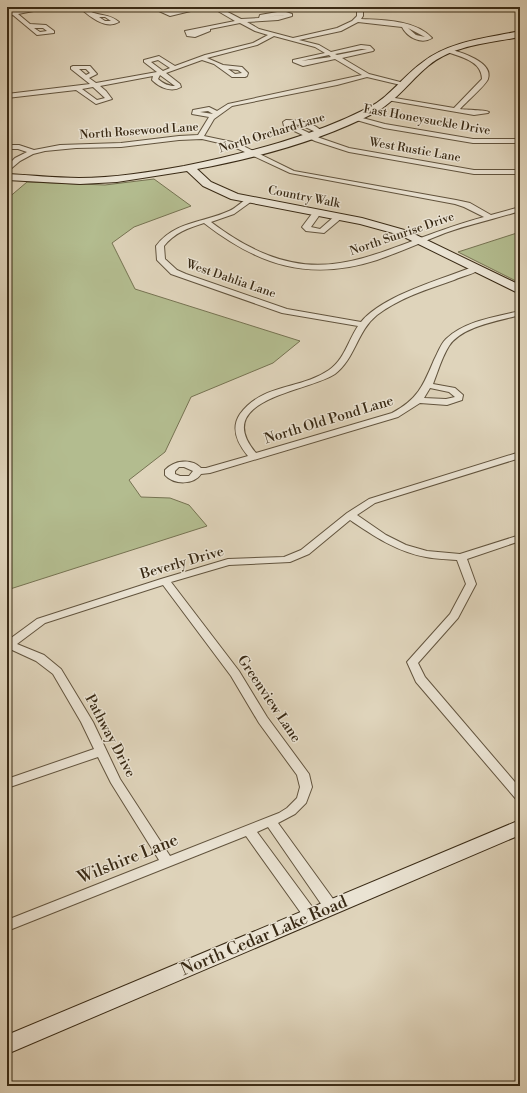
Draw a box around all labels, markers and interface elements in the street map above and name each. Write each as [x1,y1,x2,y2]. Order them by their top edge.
street label: East Honeysuckle Drive [362,101,492,139]
street label: North Orchard Lane [217,110,327,156]
street label: North Rosewood Lane [79,119,199,143]
street label: West Rustic Lane [367,134,462,165]
street label: Country Walk [267,183,342,211]
street label: North Sunrise Drive [348,209,456,259]
street label: West Dahlia Lane [183,256,278,301]
street label: North Old Pond Lane [262,392,396,448]
street label: Beverly Drive [137,542,226,584]
street label: Greenview Lane [233,652,305,746]
street label: Pathway Drive [81,691,139,781]
street label: Wilshire Lane [74,829,182,890]
street label: North Cedar Lake Road [177,891,351,981]

